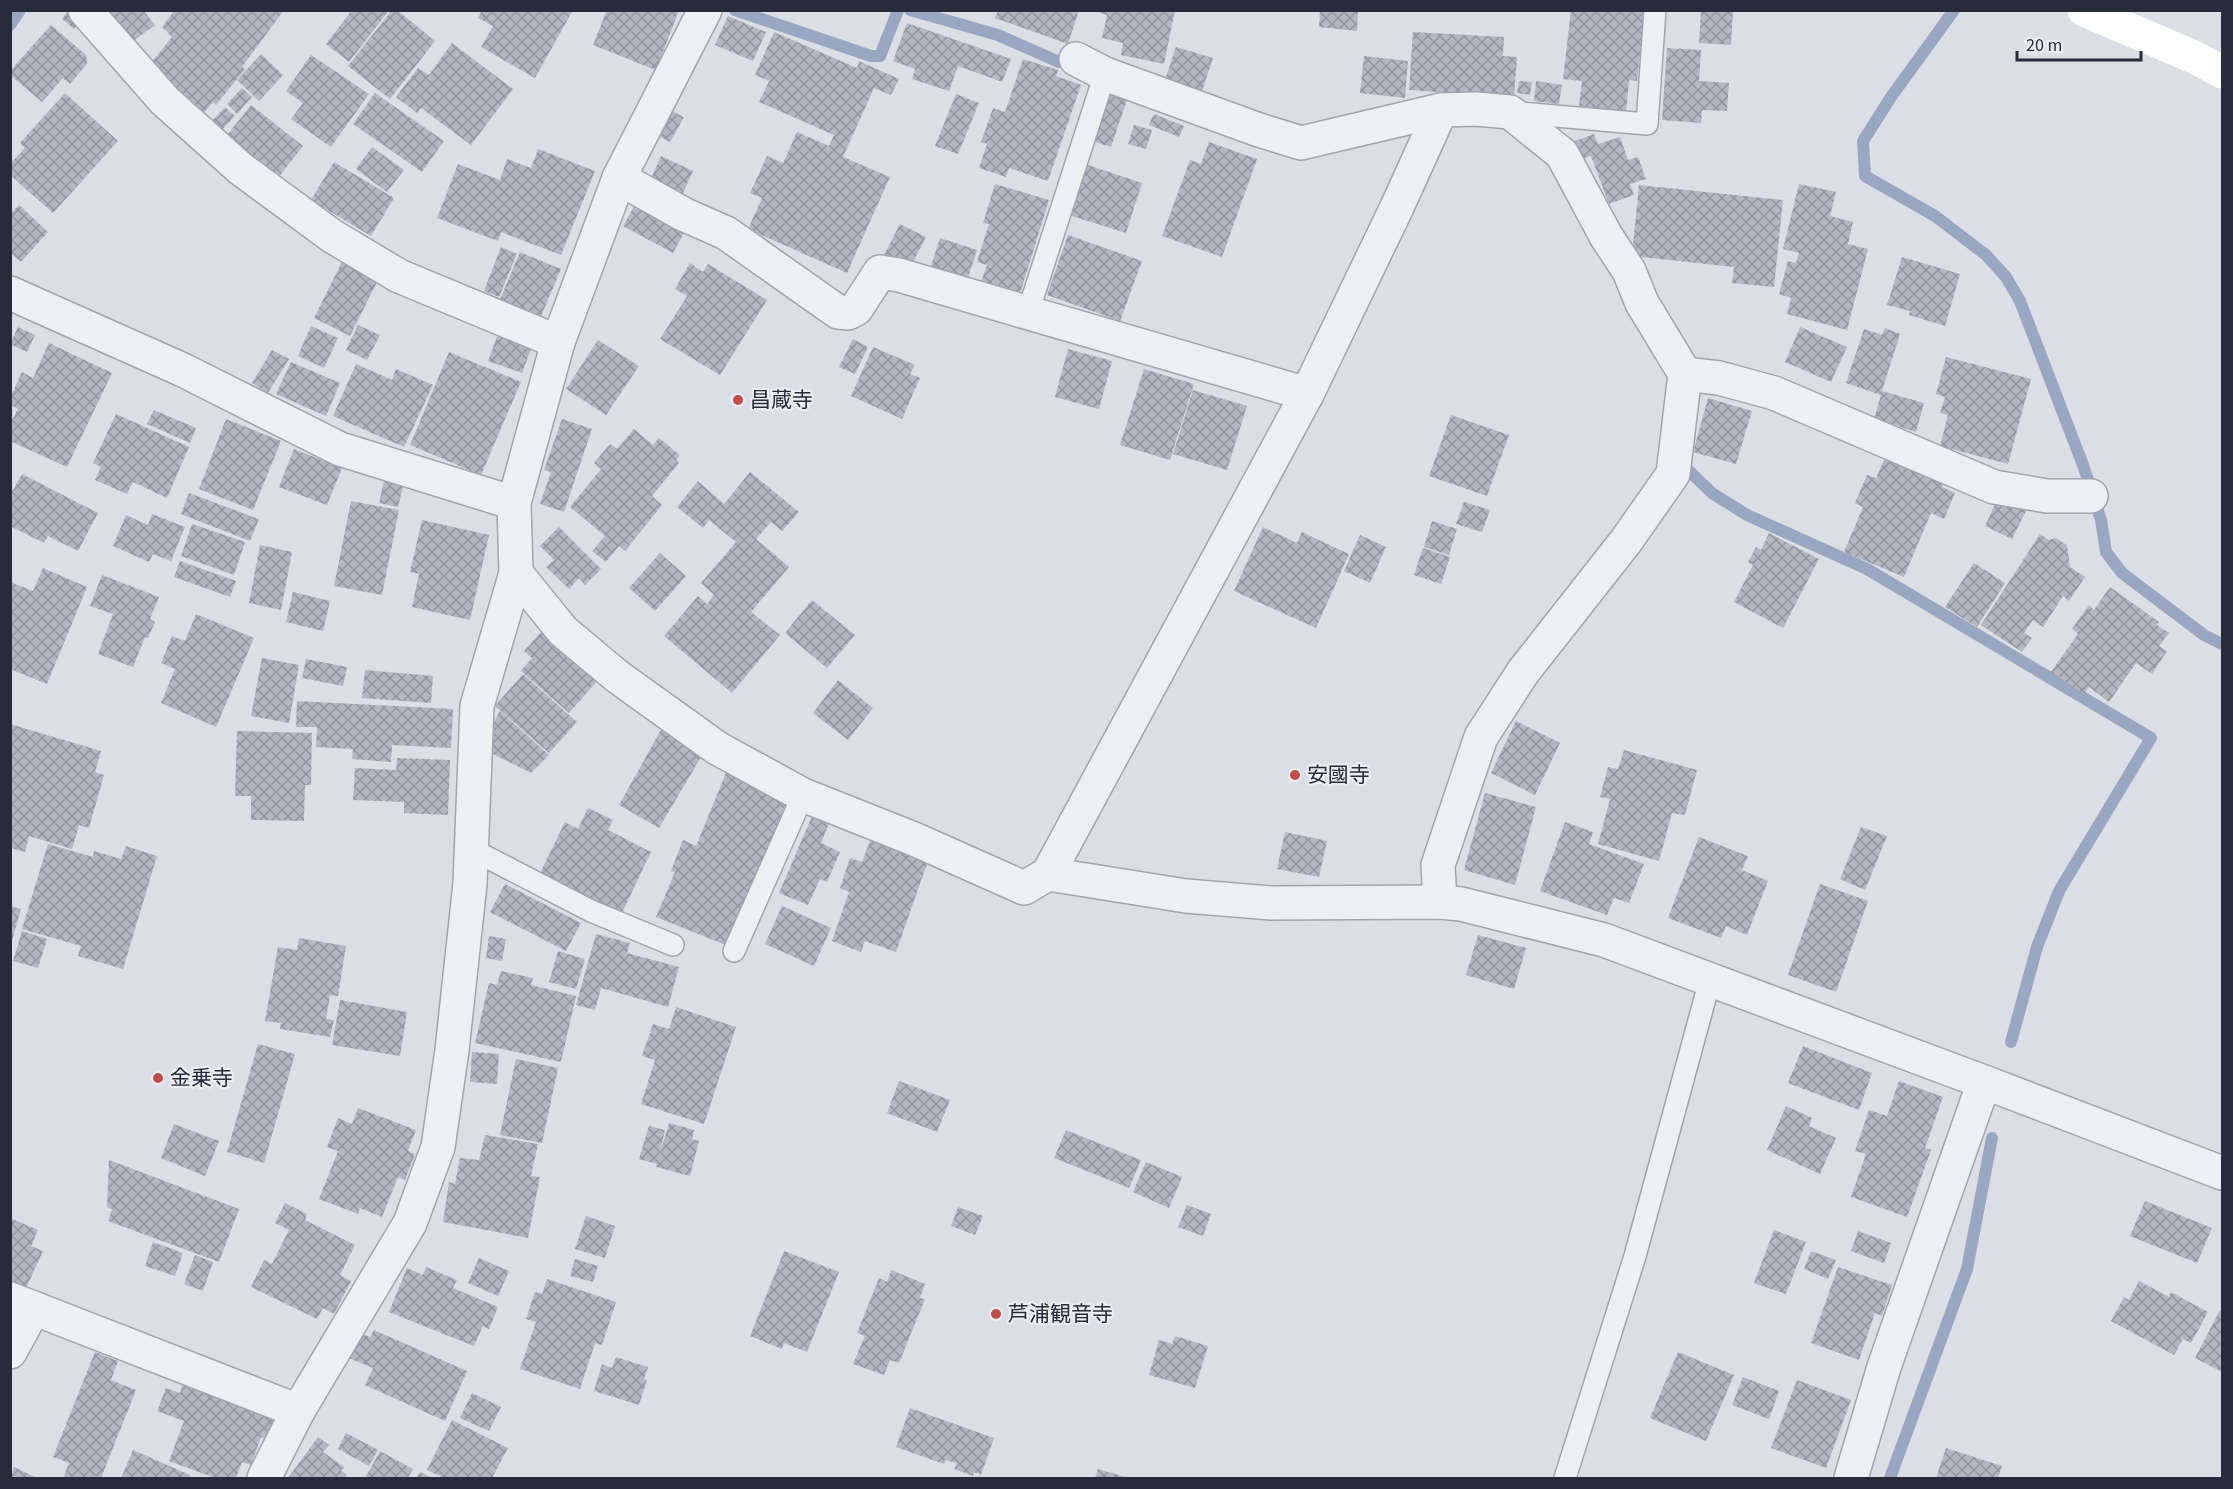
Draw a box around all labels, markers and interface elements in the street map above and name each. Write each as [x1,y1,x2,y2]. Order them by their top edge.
scale bar [2017,24,2142,62]
text: 20 m [2026,33,2062,58]
place label: 昌蔵寺 [750,385,813,415]
marker: 昌蔵寺 [731,393,745,407]
place label: 安國寺 [1307,760,1370,790]
marker: 安國寺 [1288,768,1302,782]
place label: 金乗寺 [170,1063,233,1093]
marker: 金乗寺 [151,1071,165,1085]
place label: 芦浦観音寺 [1008,1299,1113,1329]
marker: 芦浦観音寺 [989,1307,1003,1321]

